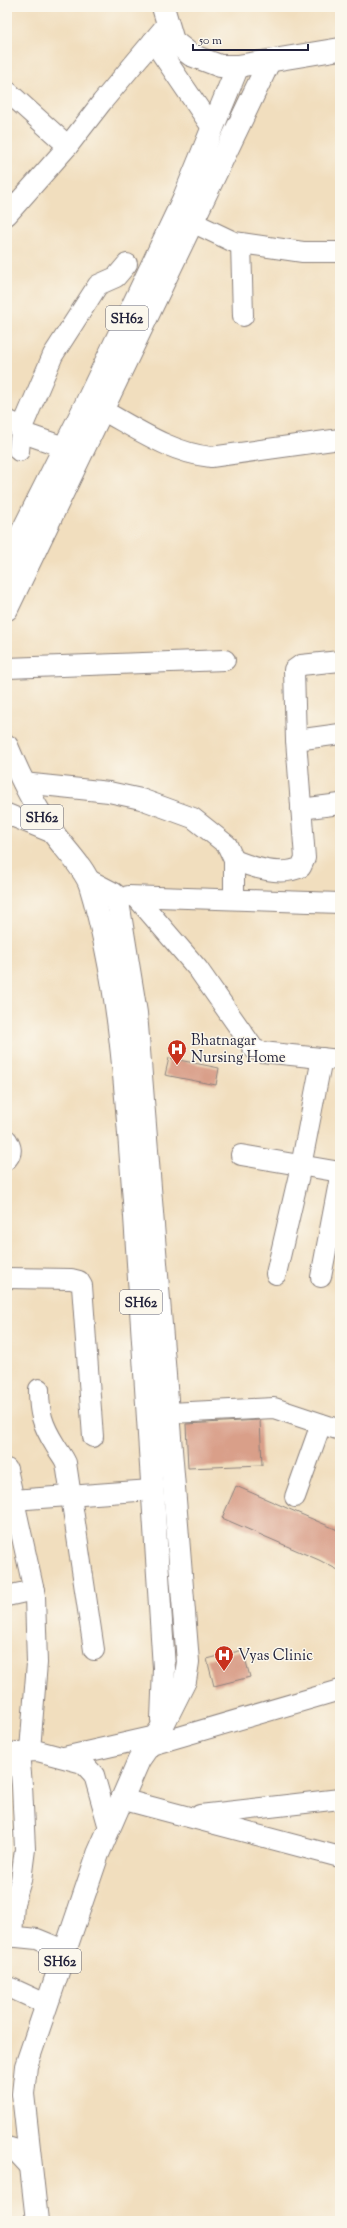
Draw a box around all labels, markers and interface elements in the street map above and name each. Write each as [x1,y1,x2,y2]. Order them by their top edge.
scale bar [193,26,308,52]
text: 50 m [198,32,222,50]
road number: SH62 [106,306,148,330]
road number: SH62 [21,805,63,829]
place label: Bhatnagar Nursing Home [191,1031,286,1069]
hospital icon: Bhatnagar Nursing Home [166,1038,188,1066]
road number: SH62 [120,1290,162,1314]
hospital icon: Vyas Clinic [213,1644,235,1672]
place label: Vyas Clinic [238,1646,313,1667]
road number: SH62 [39,1949,81,1973]

